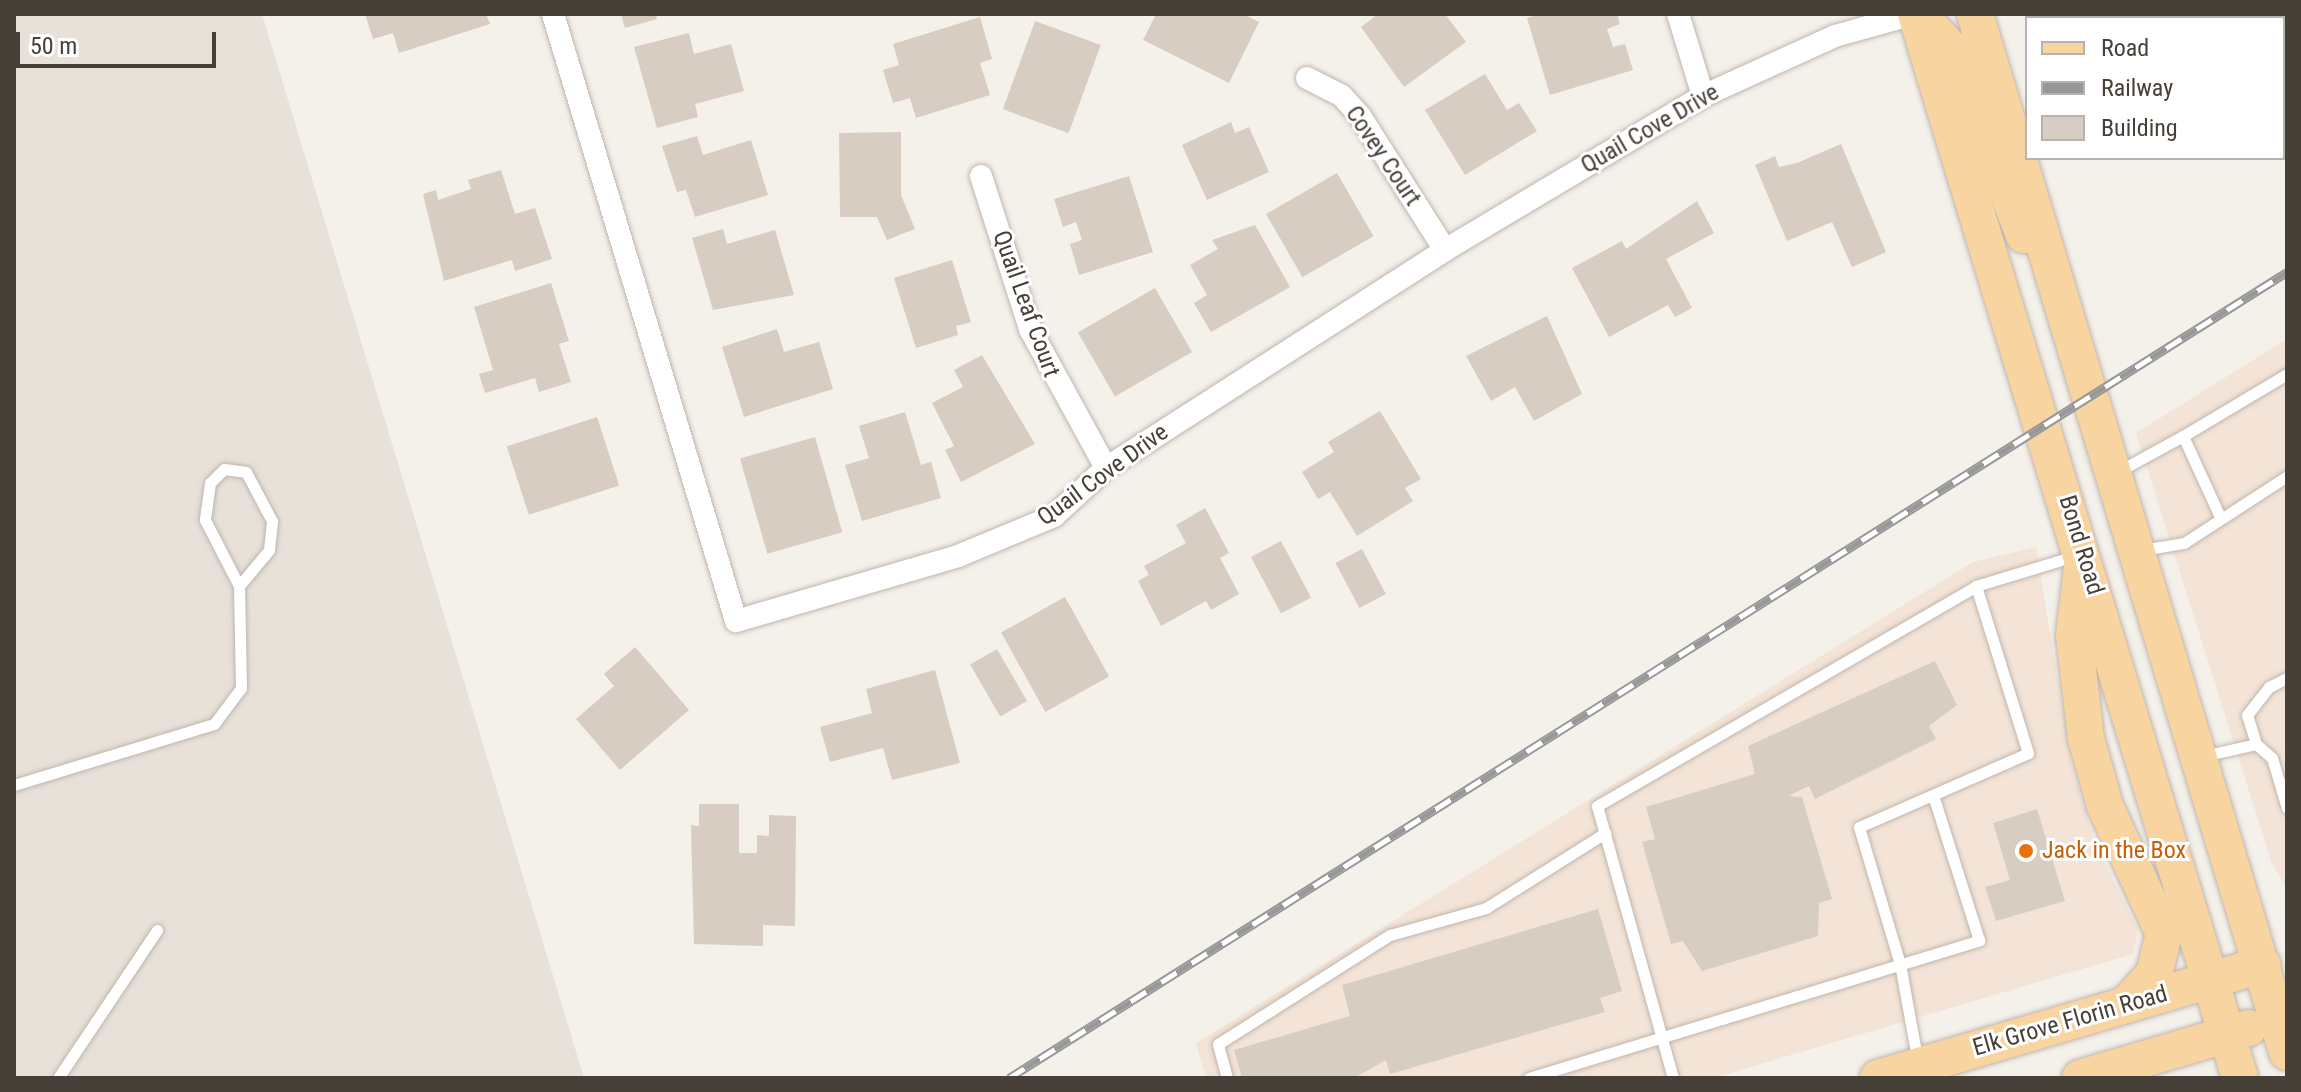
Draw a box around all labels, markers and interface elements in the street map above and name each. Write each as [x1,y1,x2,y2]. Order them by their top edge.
scale bar [20,16,220,66]
legend [2025,16,2285,160]
text: 50 m [30,32,77,60]
text: Road [2101,34,2149,62]
text: Railway [2101,74,2173,102]
street label: Quail Cove Drive [1576,78,1724,180]
street label: Covey Court [1339,101,1427,211]
text: Building [2101,114,2178,142]
street label: Quail Leaf Court [986,227,1066,381]
street label: Quail Cove Drive [1032,418,1174,532]
street label: Bond Road [2052,492,2110,598]
place label: Jack in the Box [2042,837,2186,865]
marker: Jack in the Box [2017,842,2035,860]
street label: Elk Grove Florin Road [1969,979,2171,1063]

